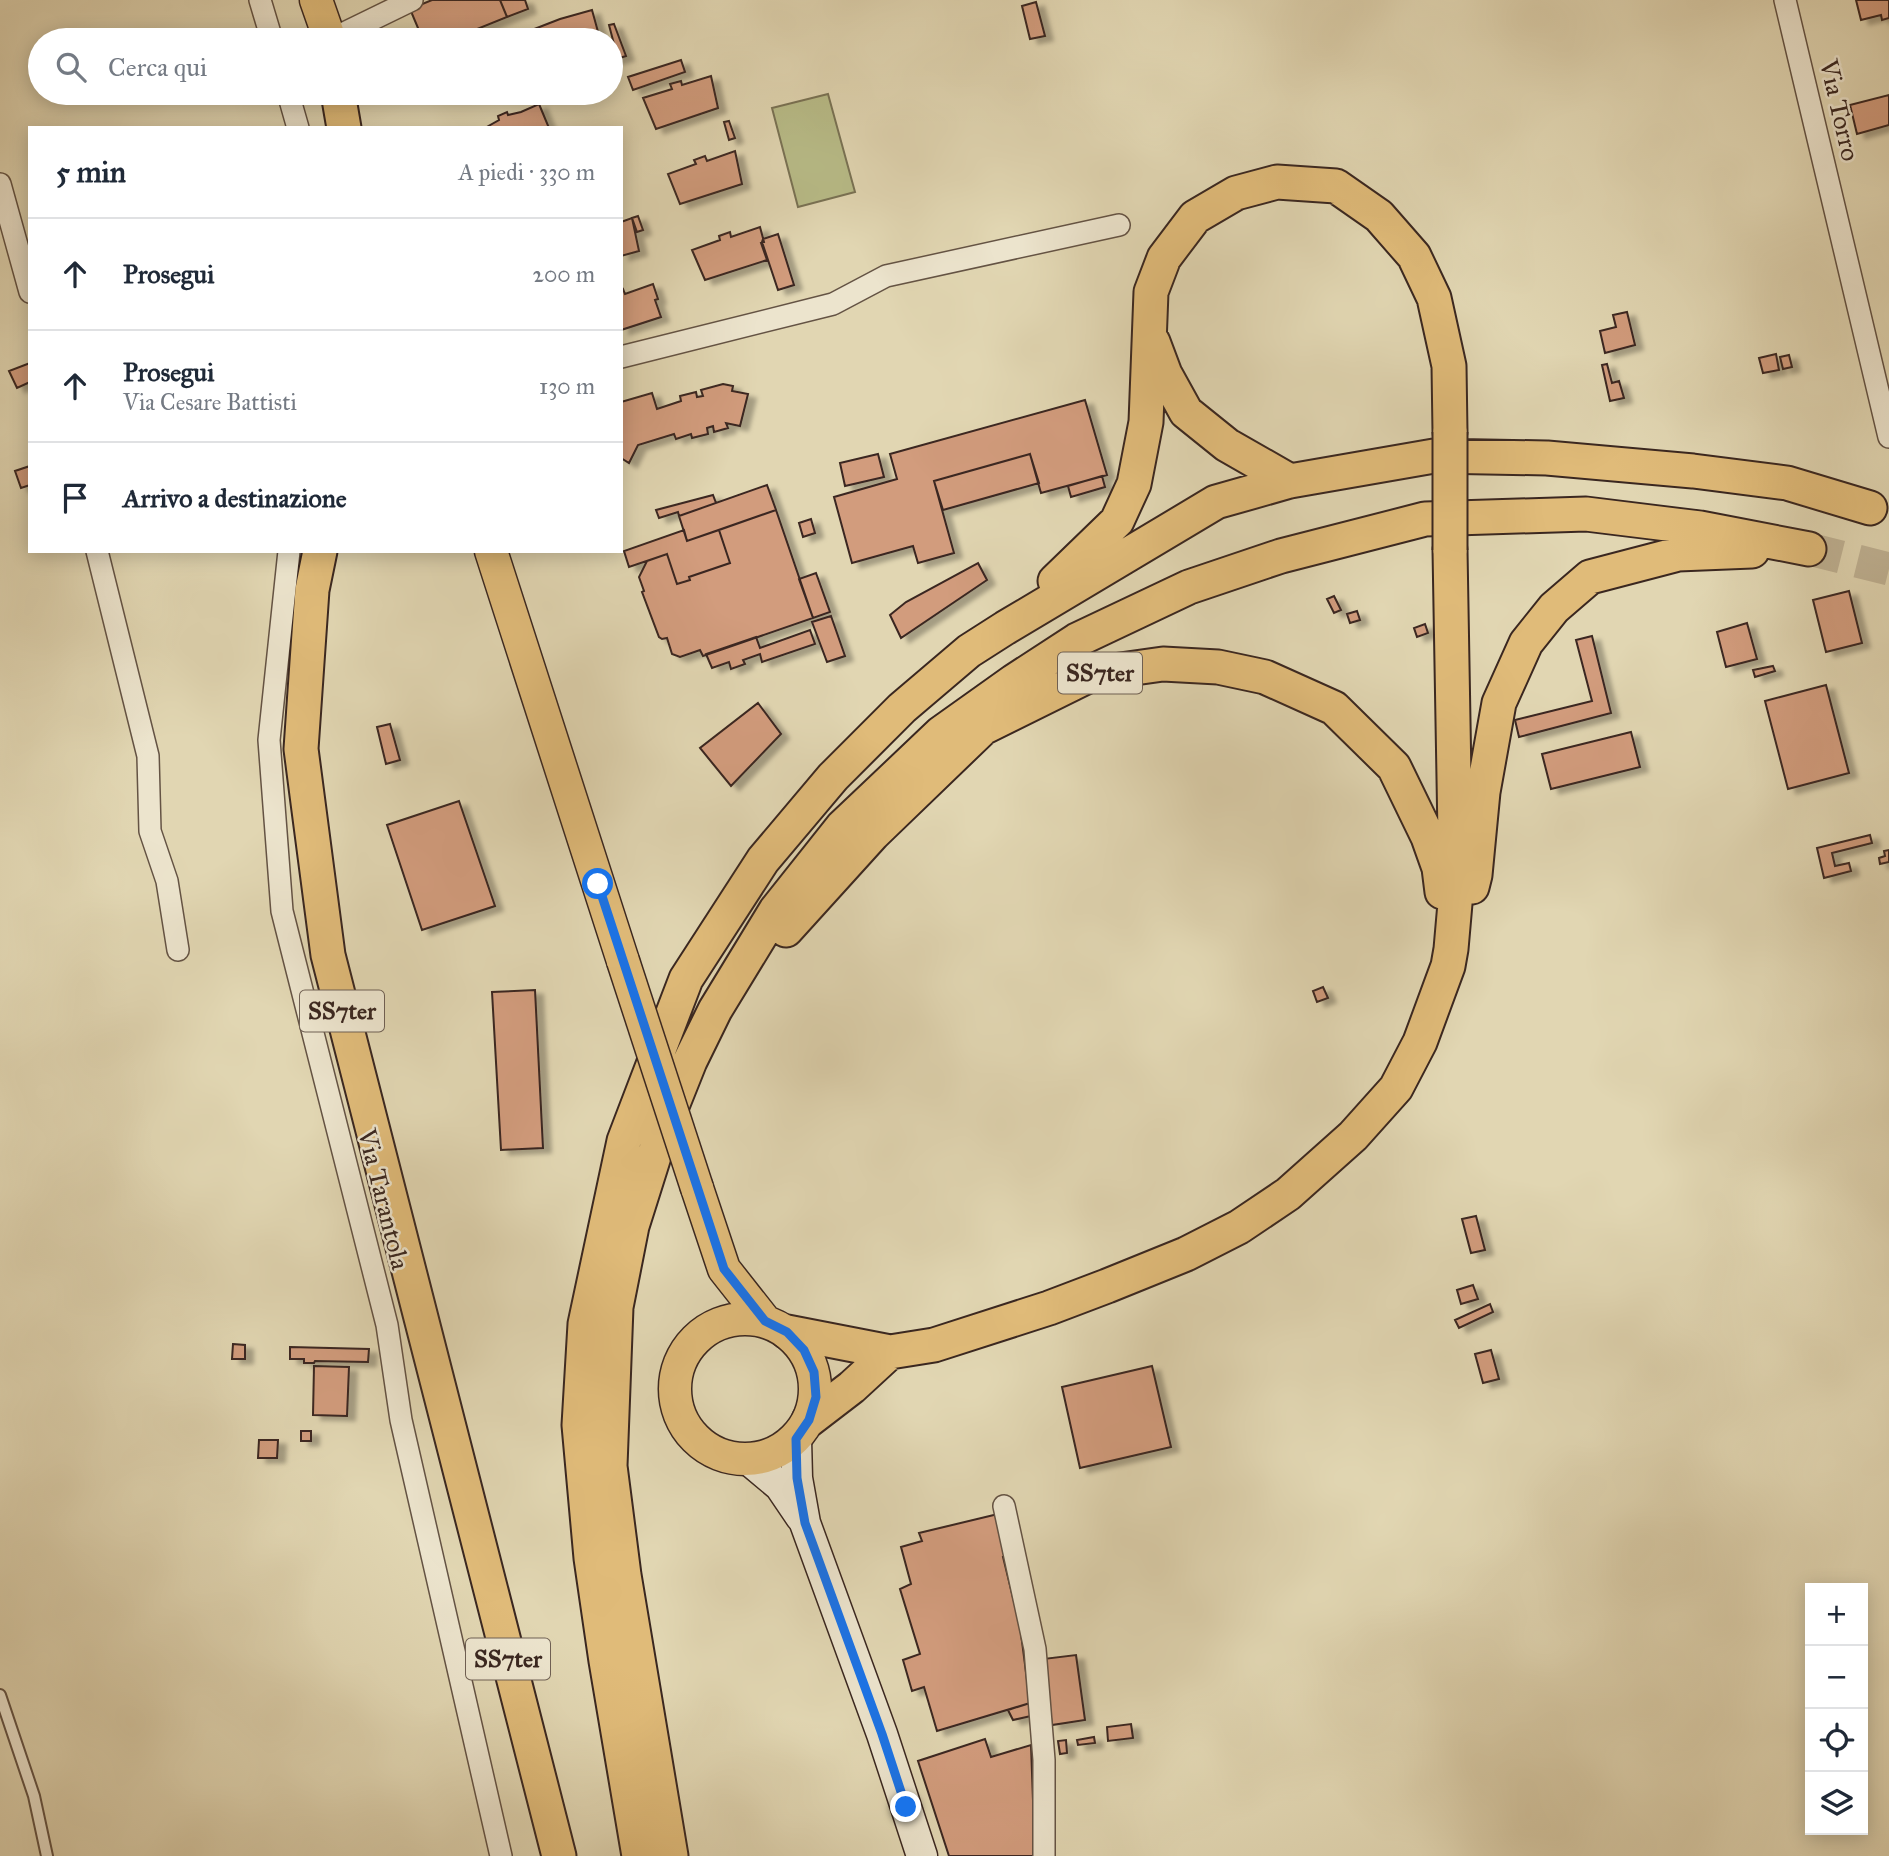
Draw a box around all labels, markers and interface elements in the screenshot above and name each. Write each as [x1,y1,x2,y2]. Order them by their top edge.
search box [28,28,623,105]
icon: search [52,48,90,86]
text: Cerca qui [108,51,207,83]
street label: Via Torro [1813,55,1867,164]
text: 5 min [56,154,126,190]
text: A piedi · 330 m [458,158,595,186]
icon: ahead [56,255,94,293]
text: Prosegui [123,258,214,290]
text: 200 m [533,260,595,288]
text: Prosegui [123,356,214,388]
icon: ahead [56,367,94,405]
text: 130 m [539,372,595,400]
text: Via Cesare Battisti [123,388,297,416]
icon: arrive [56,479,94,517]
text: Arrivo a destinazione [123,482,347,514]
road number: SS7ter [1058,652,1142,694]
route start [582,868,613,899]
road number: SS7ter [300,990,384,1031]
street label: Via Tarantola [351,1124,417,1273]
map controls [1805,1583,1868,1835]
button: + [1805,1583,1868,1646]
road number: SS7ter [466,1638,550,1680]
button: − [1805,1646,1868,1709]
button: locate [1805,1709,1868,1772]
button: layers [1805,1772,1868,1835]
route end [890,1791,921,1822]

